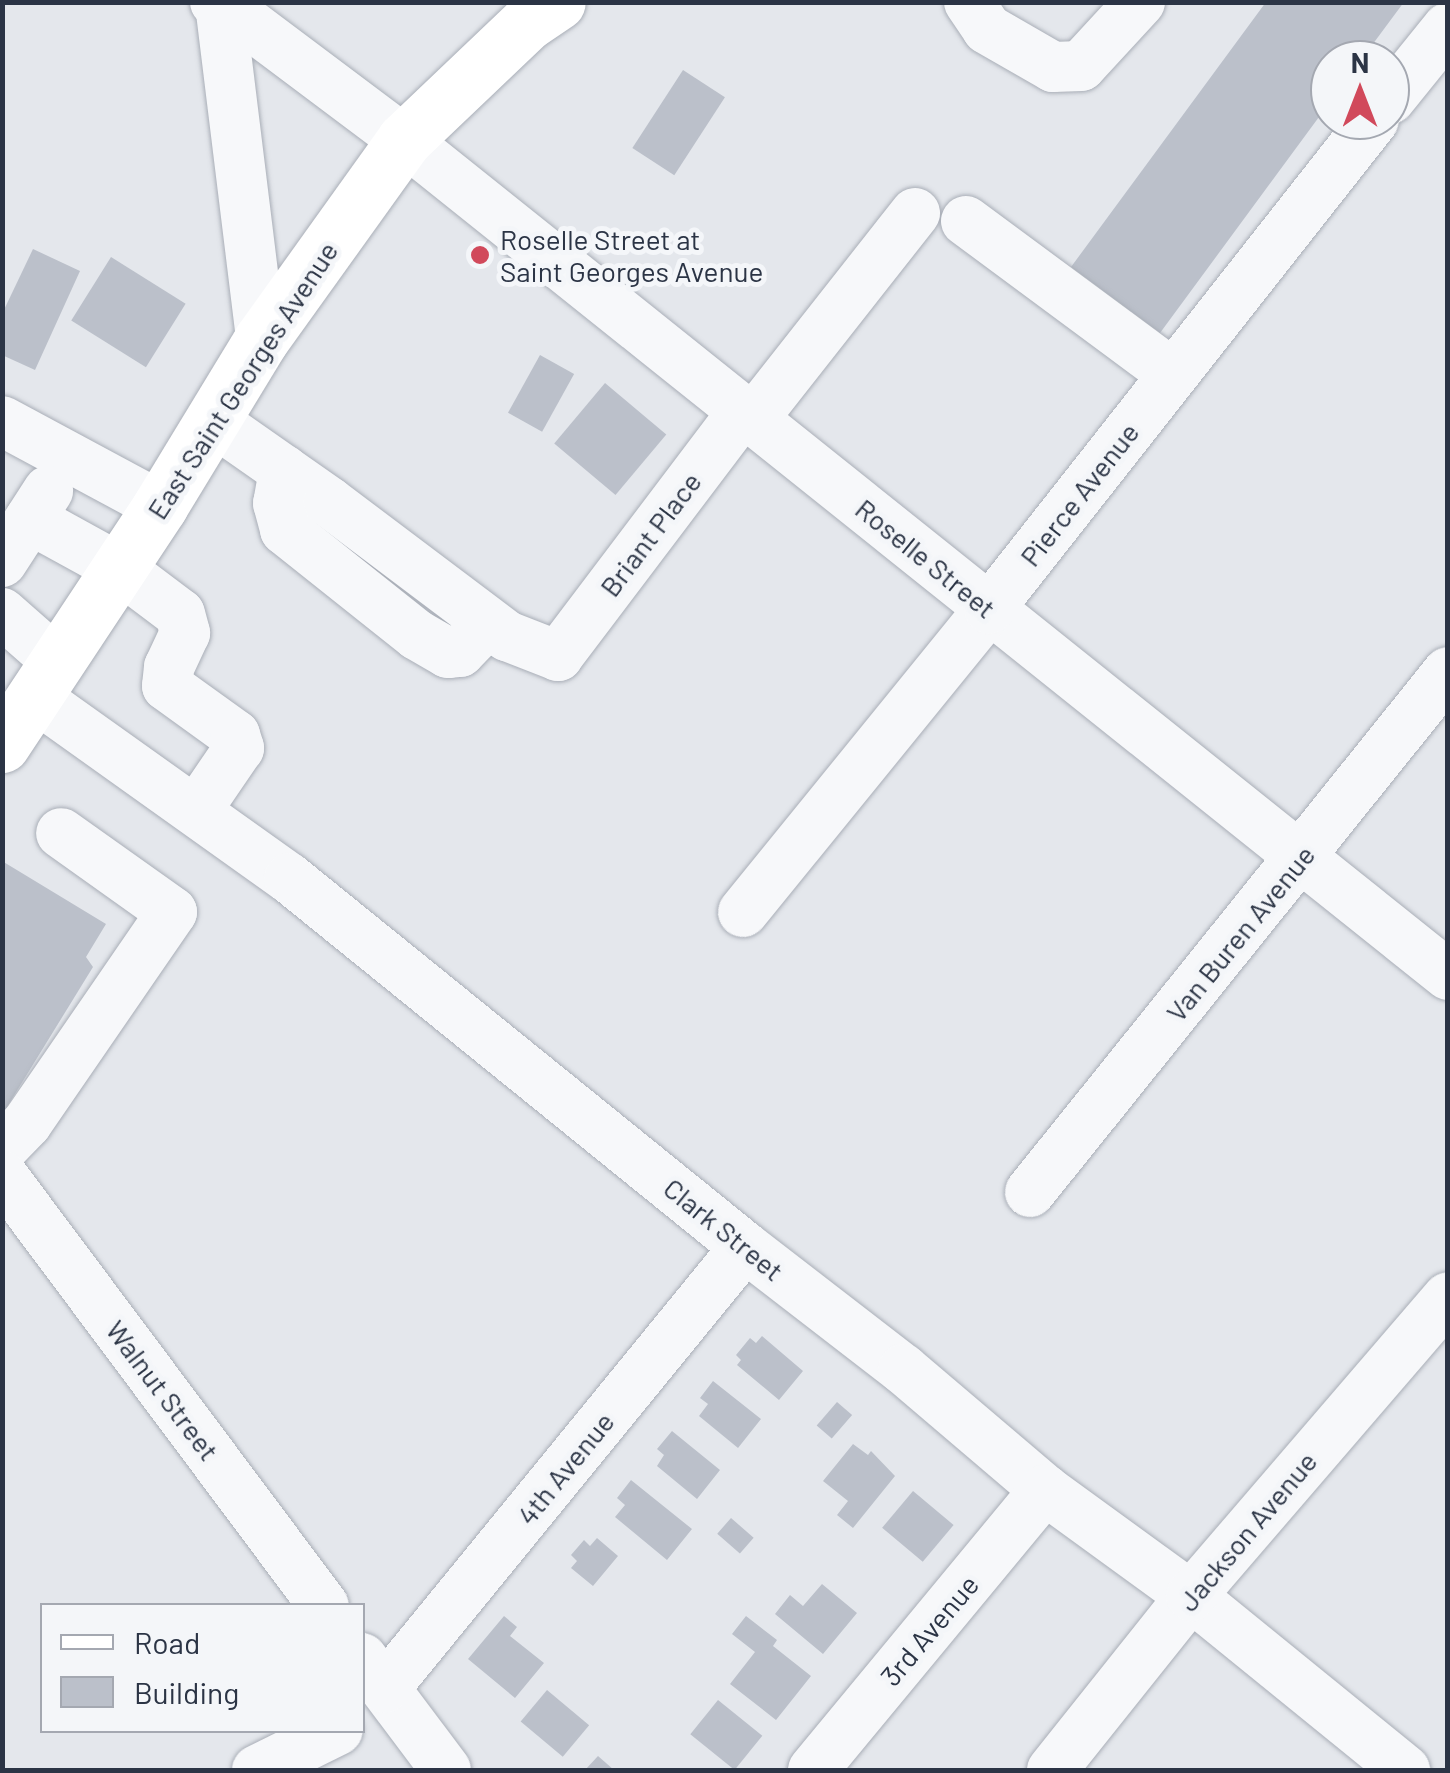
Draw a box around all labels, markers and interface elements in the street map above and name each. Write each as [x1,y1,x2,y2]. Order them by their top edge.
north arrow [1310,40,1410,140]
text: N [1351,45,1369,79]
place label: Roselle Street at Saint Georges Avenue [500,222,764,288]
street label: East Saint Georges Avenue [140,235,344,525]
marker: Roselle Street at Saint Georges Avenue [469,244,491,266]
street label: Pierce Avenue [1013,416,1145,572]
street label: Briant Place [592,465,708,603]
street label: Roselle Street [849,491,1003,625]
street label: Van Buren Avenue [1159,838,1321,1028]
street label: Clark Street [657,1171,791,1287]
street label: Walnut Street [100,1313,226,1467]
street label: 4th Avenue [509,1405,621,1531]
street label: Jackson Avenue [1171,1445,1323,1617]
street label: 3rd Avenue [873,1568,985,1692]
legend [40,1603,365,1733]
text: Road [134,1624,200,1660]
text: Building [134,1674,239,1710]

